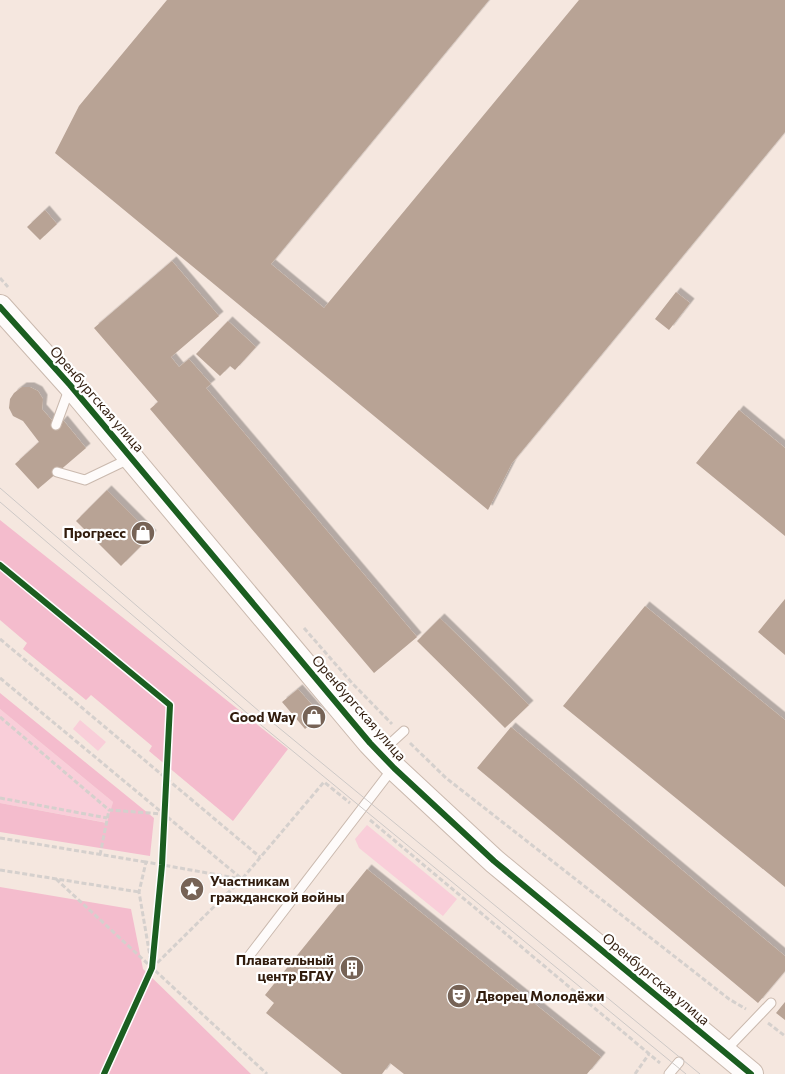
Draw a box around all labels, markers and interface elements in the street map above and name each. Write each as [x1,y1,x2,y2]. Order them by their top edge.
street label: Оренбургская улица [47,342,148,455]
shop icon: Прогресс [130,520,156,546]
place label: Прогресс [64,524,126,541]
street label: Оренбургская улица [309,651,410,764]
shop icon: Good Way [301,704,327,730]
place label: Good Way [229,708,296,725]
place label: Участникам гражданской войны [210,872,344,905]
place icon: Участникам гражданской войны [179,876,205,902]
street label: Оренбургская улица [599,929,713,1028]
place label: Плавательный центр БГАУ [236,951,334,984]
building icon: Плавательный центр БГАУ [339,955,365,981]
theatre icon: Дворец Молодёжи [446,983,472,1009]
place label: Дворец Молодёжи [476,987,605,1004]

